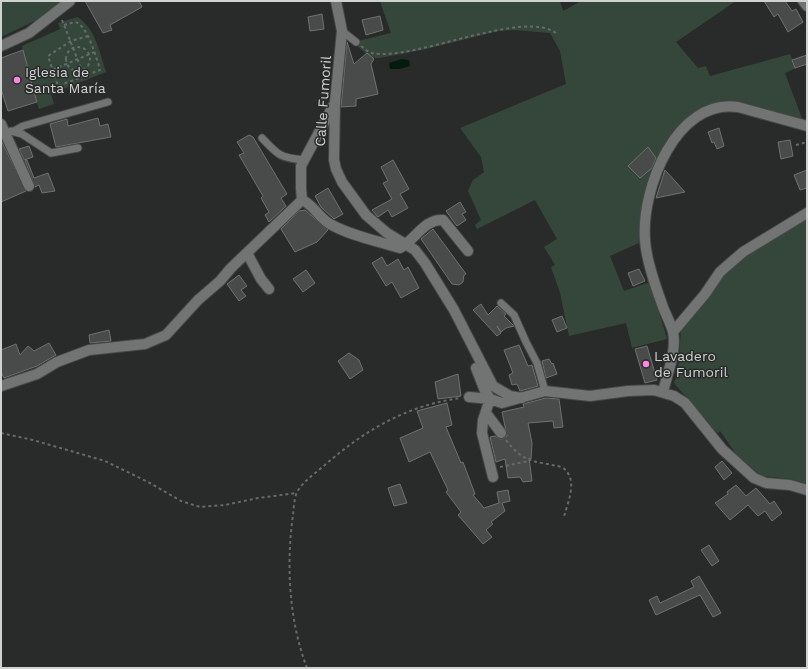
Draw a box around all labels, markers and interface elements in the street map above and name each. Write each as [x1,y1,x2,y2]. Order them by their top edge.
street label: Calle Fumoril [312,54,334,147]
place label: Iglesia de Santa María [25,64,106,96]
marker: Iglesia de Santa María [12,75,22,85]
place label: Lavadero de Fumoril [654,348,728,380]
marker: Lavadero de Fumoril [641,359,651,369]

